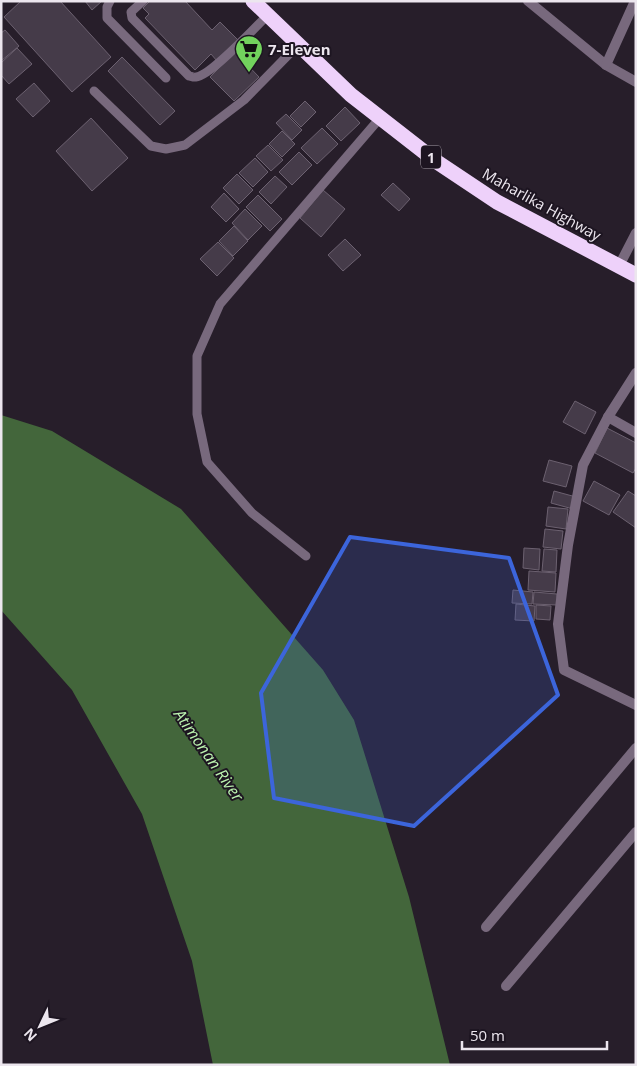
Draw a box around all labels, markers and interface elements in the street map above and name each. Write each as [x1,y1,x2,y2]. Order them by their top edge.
supermarket icon: 7-Eleven [234,34,264,73]
place label: 7-Eleven [268,39,331,59]
road number: 1 [421,146,441,168]
street label: Maharlika Highway [479,163,605,245]
water label: Atimonan River [169,704,249,806]
north arrow [15,1001,65,1051]
scale bar [462,1018,607,1050]
text: N [19,1025,41,1046]
text: 50 m [470,1025,505,1045]

